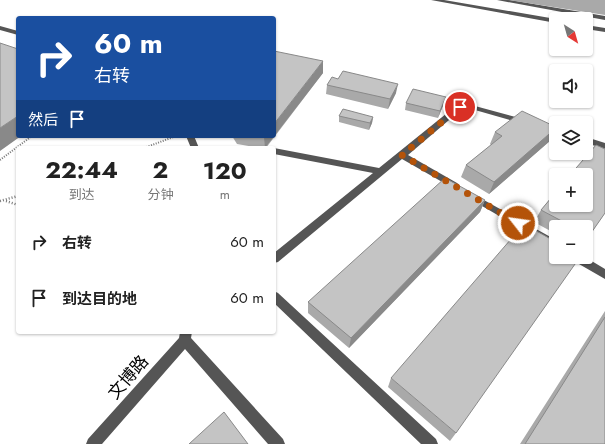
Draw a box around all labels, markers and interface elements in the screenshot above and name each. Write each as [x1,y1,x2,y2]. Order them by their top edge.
north arrow [549,12,593,56]
map controls [549,12,593,264]
text: 60 m [94,23,163,64]
icon: right [28,32,80,84]
text: 右转 [94,63,130,89]
button: sound [549,64,593,108]
pin [443,90,477,124]
icon: arrive [449,96,471,118]
icon: arrive [66,108,88,130]
text: 然后 [28,109,58,131]
button: layers [549,116,593,160]
text: 22:44 [45,152,118,187]
text: 2 [153,152,168,187]
text: 120 [203,153,247,188]
button: + [549,168,593,212]
text: 到达 [69,185,95,204]
text: 分钟 [147,185,173,204]
text: m [220,185,230,204]
position arrow [497,202,539,244]
button: − [549,220,593,264]
icon: right [28,231,50,253]
text: 60 m [230,231,264,253]
text: 右转 [62,232,92,254]
icon: arrive [28,287,50,309]
text: 60 m [230,287,264,309]
text: 到达目的地 [62,288,137,310]
street label: 文博路 [102,350,154,404]

